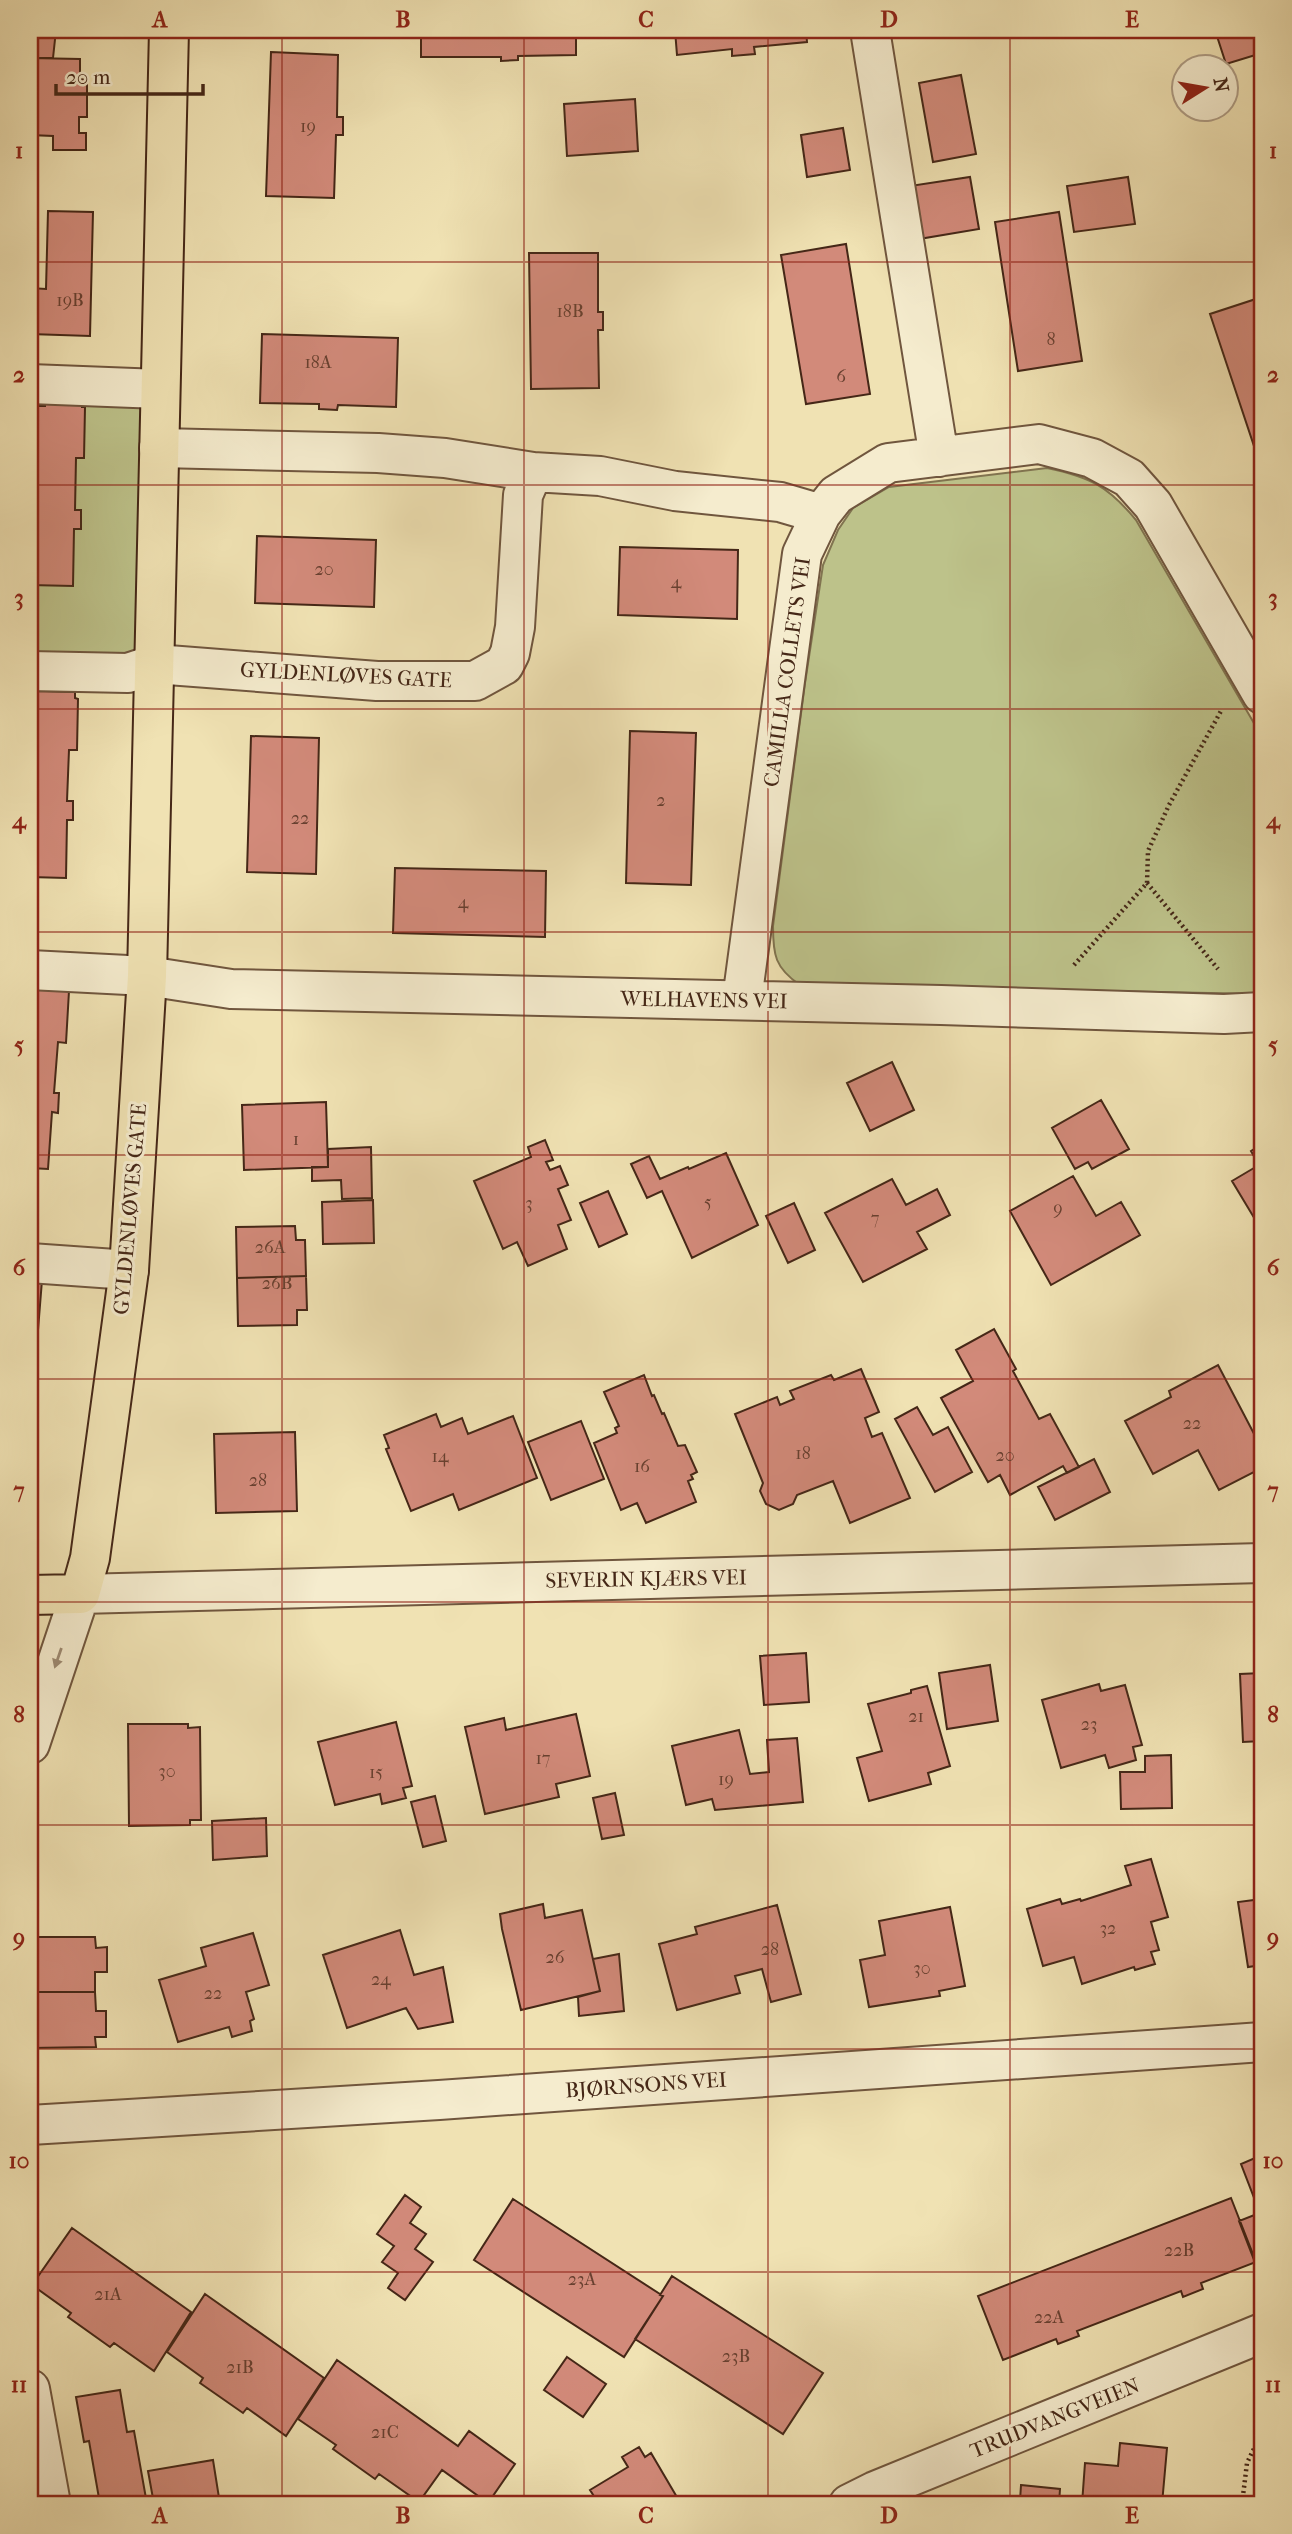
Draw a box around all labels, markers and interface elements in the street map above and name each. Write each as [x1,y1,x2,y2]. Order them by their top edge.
text: A [151,6,169,33]
text: B [396,6,411,33]
text: C [638,6,654,33]
text: D [880,6,898,33]
text: E [1125,6,1139,33]
scale bar [56,52,203,96]
north arrow [1170,52,1240,122]
text: 20 m [66,65,111,89]
text: N [1209,76,1233,95]
house number: 19 [300,116,316,137]
text: 1 [15,137,23,164]
text: 1 [1269,137,1277,164]
house number: 19B [56,290,84,311]
house number: 18B [556,301,584,322]
house number: 8 [1046,329,1056,350]
house number: 18A [304,352,332,373]
text: 2 [13,361,25,388]
text: 2 [1267,361,1279,388]
house number: 6 [836,366,846,387]
street label: CAMILLA COLLETS VEI [759,556,815,788]
house number: 20 [314,559,334,580]
house number: 4 [671,572,682,593]
text: 3 [14,584,24,611]
text: 3 [1268,584,1278,611]
street label: GYLDENLØVES GATE [239,657,453,693]
house number: 2 [656,790,666,811]
text: 4 [11,807,27,834]
text: 4 [1265,807,1281,834]
house number: 22 [291,808,309,829]
house number: 4 [458,892,469,913]
street label: WELHAVENS VEI [619,987,788,1013]
text: 5 [14,1031,24,1058]
text: 5 [1268,1031,1278,1058]
street label: GYLDENLØVES GATE [109,1102,151,1316]
house number: 1 [293,1129,299,1150]
house number: 5 [704,1192,712,1213]
house number: 3 [525,1193,533,1214]
house number: 9 [1053,1198,1063,1219]
house number: 7 [871,1208,880,1229]
house number: 26A [255,1237,286,1258]
text: 6 [13,1254,26,1281]
text: 6 [1267,1254,1280,1281]
house number: 26B [262,1273,292,1294]
house number: 22 [1183,1413,1201,1434]
house number: 18 [795,1443,811,1464]
house number: 20 [995,1445,1015,1466]
house number: 14 [431,1446,449,1467]
house number: 16 [634,1456,650,1477]
house number: 28 [249,1470,267,1491]
text: 7 [12,1477,25,1504]
text: 7 [1266,1477,1279,1504]
street label: SEVERIN KJÆRS VEI [545,1565,747,1593]
one-way arrow [52,1648,63,1669]
text: 8 [13,1701,25,1728]
text: 8 [1267,1701,1279,1728]
house number: 21 [908,1706,924,1727]
house number: 23 [1081,1714,1097,1735]
house number: 17 [535,1748,551,1769]
house number: 30 [158,1761,176,1782]
house number: 15 [369,1762,383,1783]
house number: 19 [718,1769,734,1790]
house number: 32 [1100,1918,1116,1939]
text: 9 [12,1924,25,1951]
text: 9 [1266,1924,1279,1951]
house number: 28 [761,1939,779,1960]
house number: 26 [545,1947,565,1968]
house number: 30 [913,1958,931,1979]
house number: 24 [371,1969,391,1990]
house number: 22 [204,1983,222,2004]
street label: BJØRNSONS VEI [565,2067,727,2103]
text: 10 [9,2147,29,2174]
text: 10 [1263,2147,1283,2174]
house number: 22B [1164,2240,1194,2261]
house number: 23A [568,2269,596,2290]
house number: 21A [94,2284,122,2305]
house number: 22A [1034,2307,1064,2328]
house number: 23B [722,2346,750,2367]
house number: 21B [226,2357,254,2378]
text: 11 [11,2371,27,2398]
text: 11 [1265,2371,1281,2398]
street label: TRUDVANGVEIEN [967,2373,1143,2463]
house number: 21C [371,2422,399,2443]
text: A [151,2502,169,2529]
text: B [396,2502,411,2529]
text: C [638,2502,654,2529]
text: D [880,2502,898,2529]
text: E [1125,2502,1139,2529]

